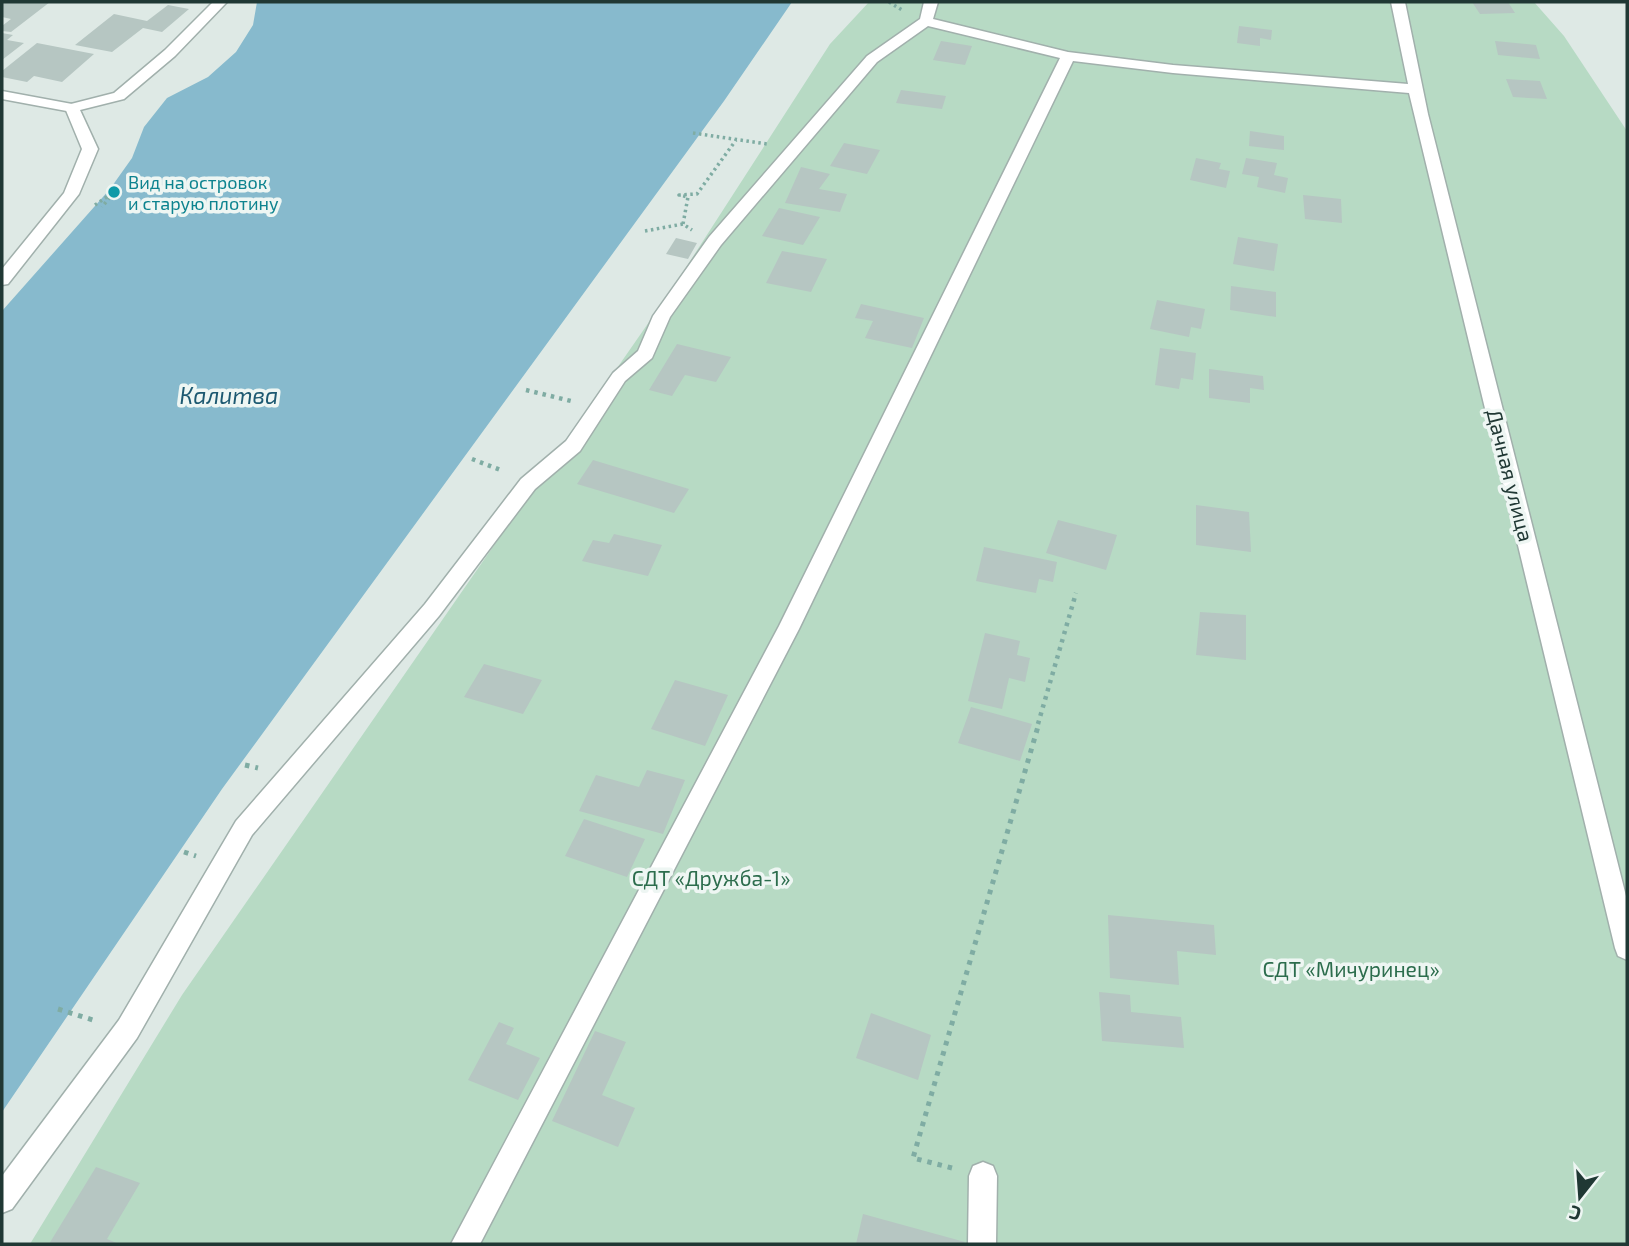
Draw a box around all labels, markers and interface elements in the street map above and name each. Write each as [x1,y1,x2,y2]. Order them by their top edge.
place label: Вид на островок и старую плотину [128,171,279,214]
marker: Вид на островок и старую плотину [106,184,122,200]
water label: Калитва [180,381,278,409]
street label: Дачная улица [1481,406,1540,544]
park label: СДТ «Дружба-1» [632,865,790,891]
park label: СДТ «Мичуринец» [1262,956,1440,982]
north arrow [1545,1162,1615,1232]
text: С [1566,1201,1584,1226]

